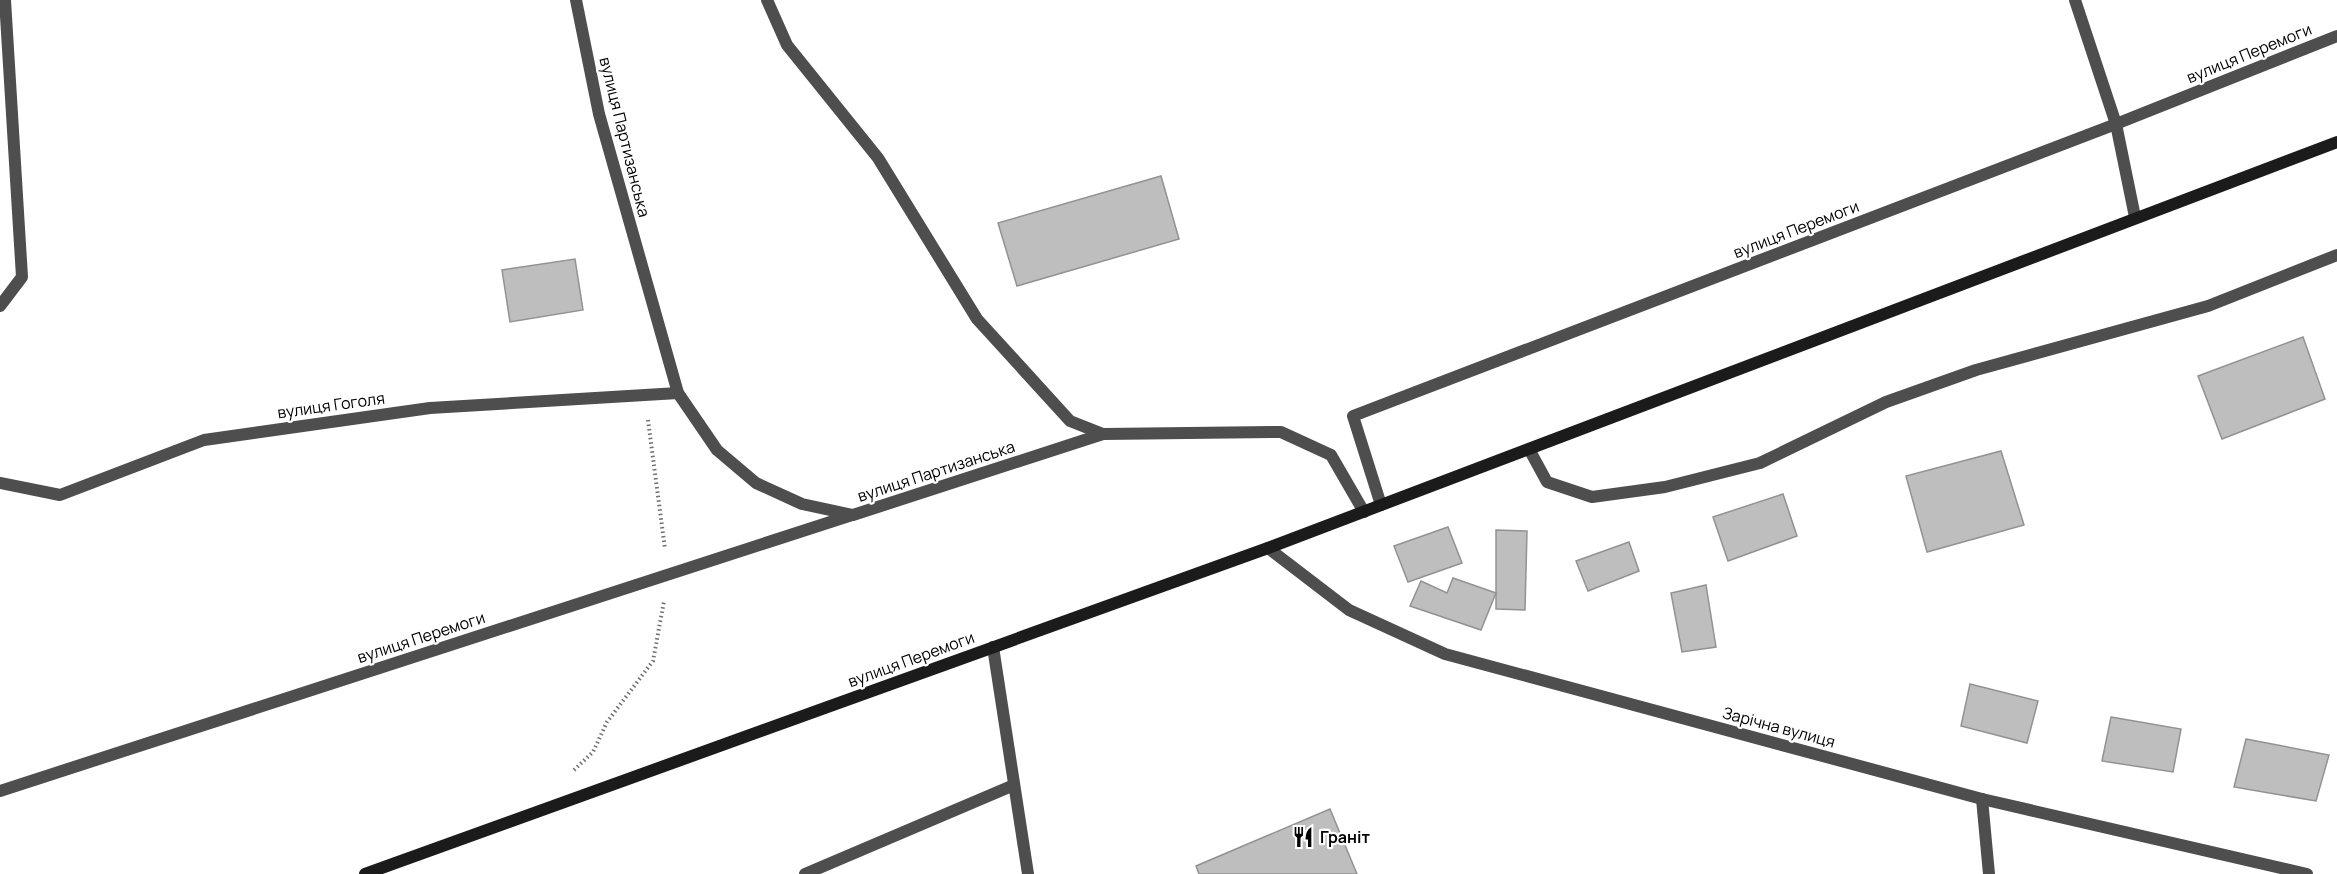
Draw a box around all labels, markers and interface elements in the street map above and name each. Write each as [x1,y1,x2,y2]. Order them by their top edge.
street label: вулиця Перемоги [2183,18,2315,88]
street label: вулиця Партизанська [594,55,656,219]
street label: вулиця Перемоги [1730,195,1862,263]
street label: вулиця Гоголя [276,387,386,423]
street label: вулиця Партизанська [855,435,1017,507]
street label: вулиця Перемоги [354,606,488,668]
street label: вулиця Перемоги [845,626,977,692]
street label: Зарічна вулиця [1720,701,1838,753]
restaurant icon: Граніт [1291,825,1315,849]
place label: Граніт [1320,826,1370,848]

